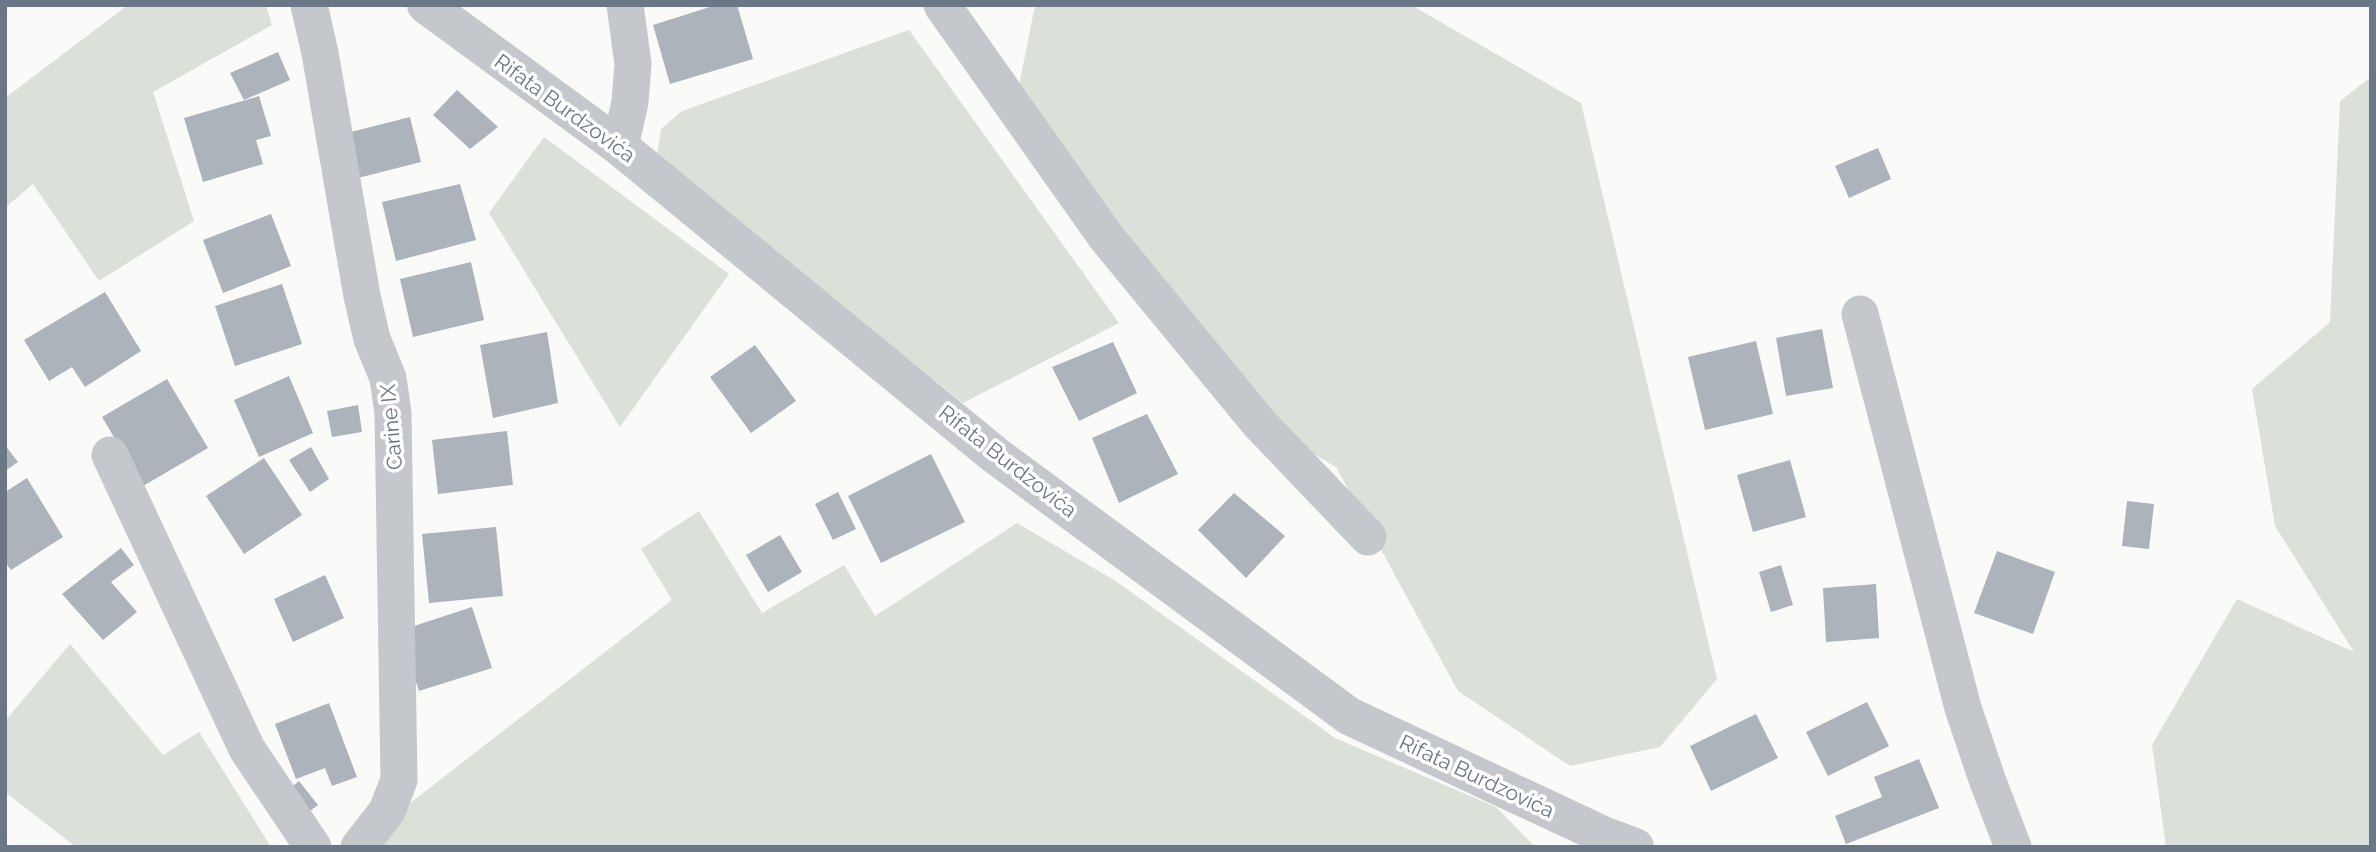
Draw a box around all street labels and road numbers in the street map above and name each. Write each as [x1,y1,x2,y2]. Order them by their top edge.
street label: Rifata Burdzovića [490,49,640,167]
street label: Carine IX [375,382,407,471]
street label: Rifata Burdzovića [934,399,1082,523]
street label: Rifata Burdzovića [1396,729,1558,823]

